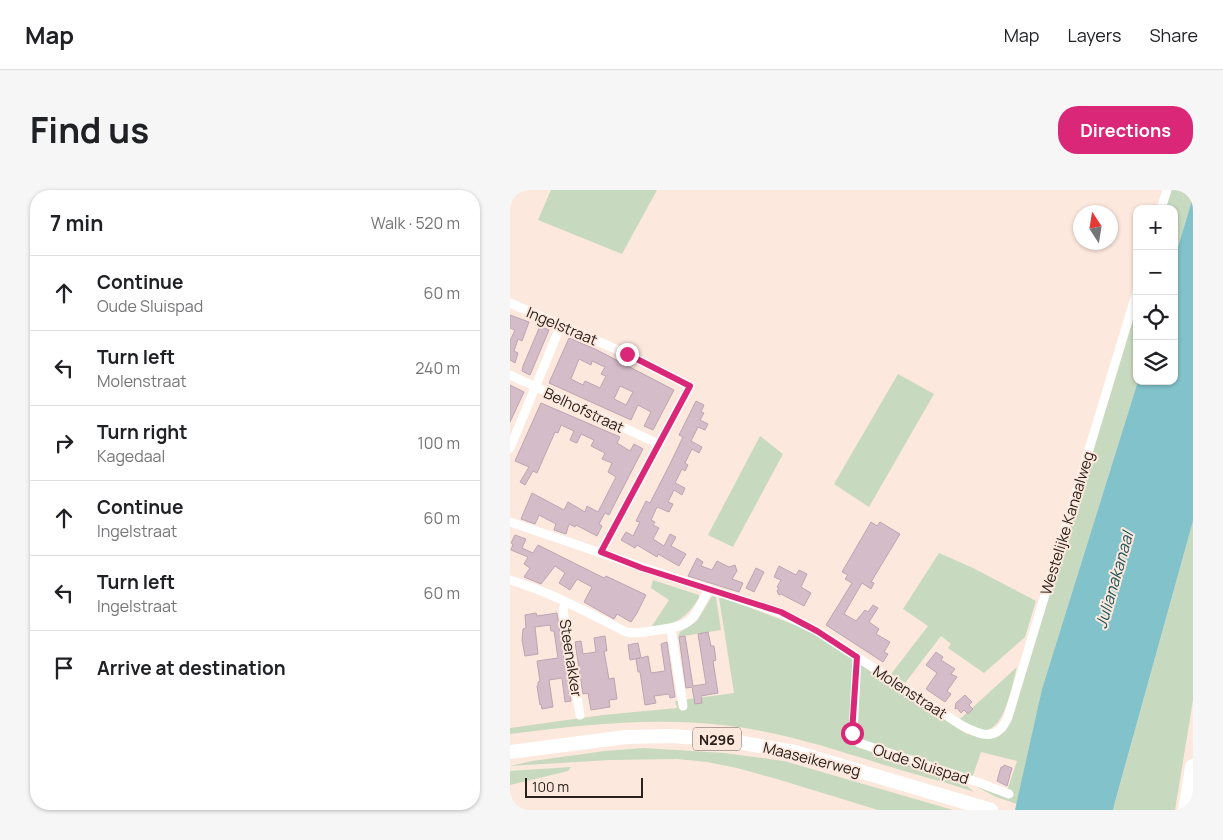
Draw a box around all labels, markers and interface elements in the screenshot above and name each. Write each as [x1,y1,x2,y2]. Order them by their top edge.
text: Map [25,18,74,51]
text: Map [1004,23,1039,47]
text: Layers [1067,23,1121,47]
text: Share [1149,23,1198,47]
text: Find us [30,106,149,154]
button: Directions [1058,106,1193,154]
north arrow [1073,205,1118,250]
map controls [1133,205,1178,385]
button: + [1133,205,1178,250]
text: 7 min [50,209,103,237]
text: Walk · 520 m [371,212,460,234]
button: − [1133,250,1178,295]
text: Continue [97,269,183,295]
icon: ahead [50,279,78,307]
text: 60 m [424,282,460,304]
text: Oude Sluispad [97,295,203,317]
button: locate [1133,295,1178,340]
street label: Ingelstraat [523,302,601,350]
button: layers [1133,340,1178,385]
route end [616,343,639,366]
text: Turn left [97,344,175,370]
icon: left [50,354,78,382]
text: 240 m [415,357,460,379]
text: Molenstraat [97,370,187,392]
street label: Belhofstraat [540,382,628,438]
text: Turn right [97,419,187,445]
icon: right [50,429,78,457]
text: 100 m [417,432,460,454]
text: Kagedaal [97,445,165,467]
street label: Westelijke Kanaalweg [1035,449,1099,597]
text: Continue [97,494,183,520]
icon: ahead [50,504,78,532]
text: 60 m [424,507,460,529]
text: Ingelstraat [97,520,177,542]
water label: Julianakanaal [1090,527,1139,631]
text: Turn left [97,569,175,595]
icon: left [50,579,78,607]
text: 60 m [424,582,460,604]
text: Ingelstraat [97,595,177,617]
street label: Steenakker [554,618,588,699]
icon: arrive [50,654,78,682]
text: Arrive at destination [97,655,286,681]
street label: Molenstraat [869,660,951,724]
route start [841,722,864,745]
road number: N296 [693,728,741,750]
street label: Maaseikerweg [761,737,863,781]
street label: Oude Sluispad [870,739,972,789]
scale bar [525,775,642,798]
text: 100 m [532,777,569,796]

